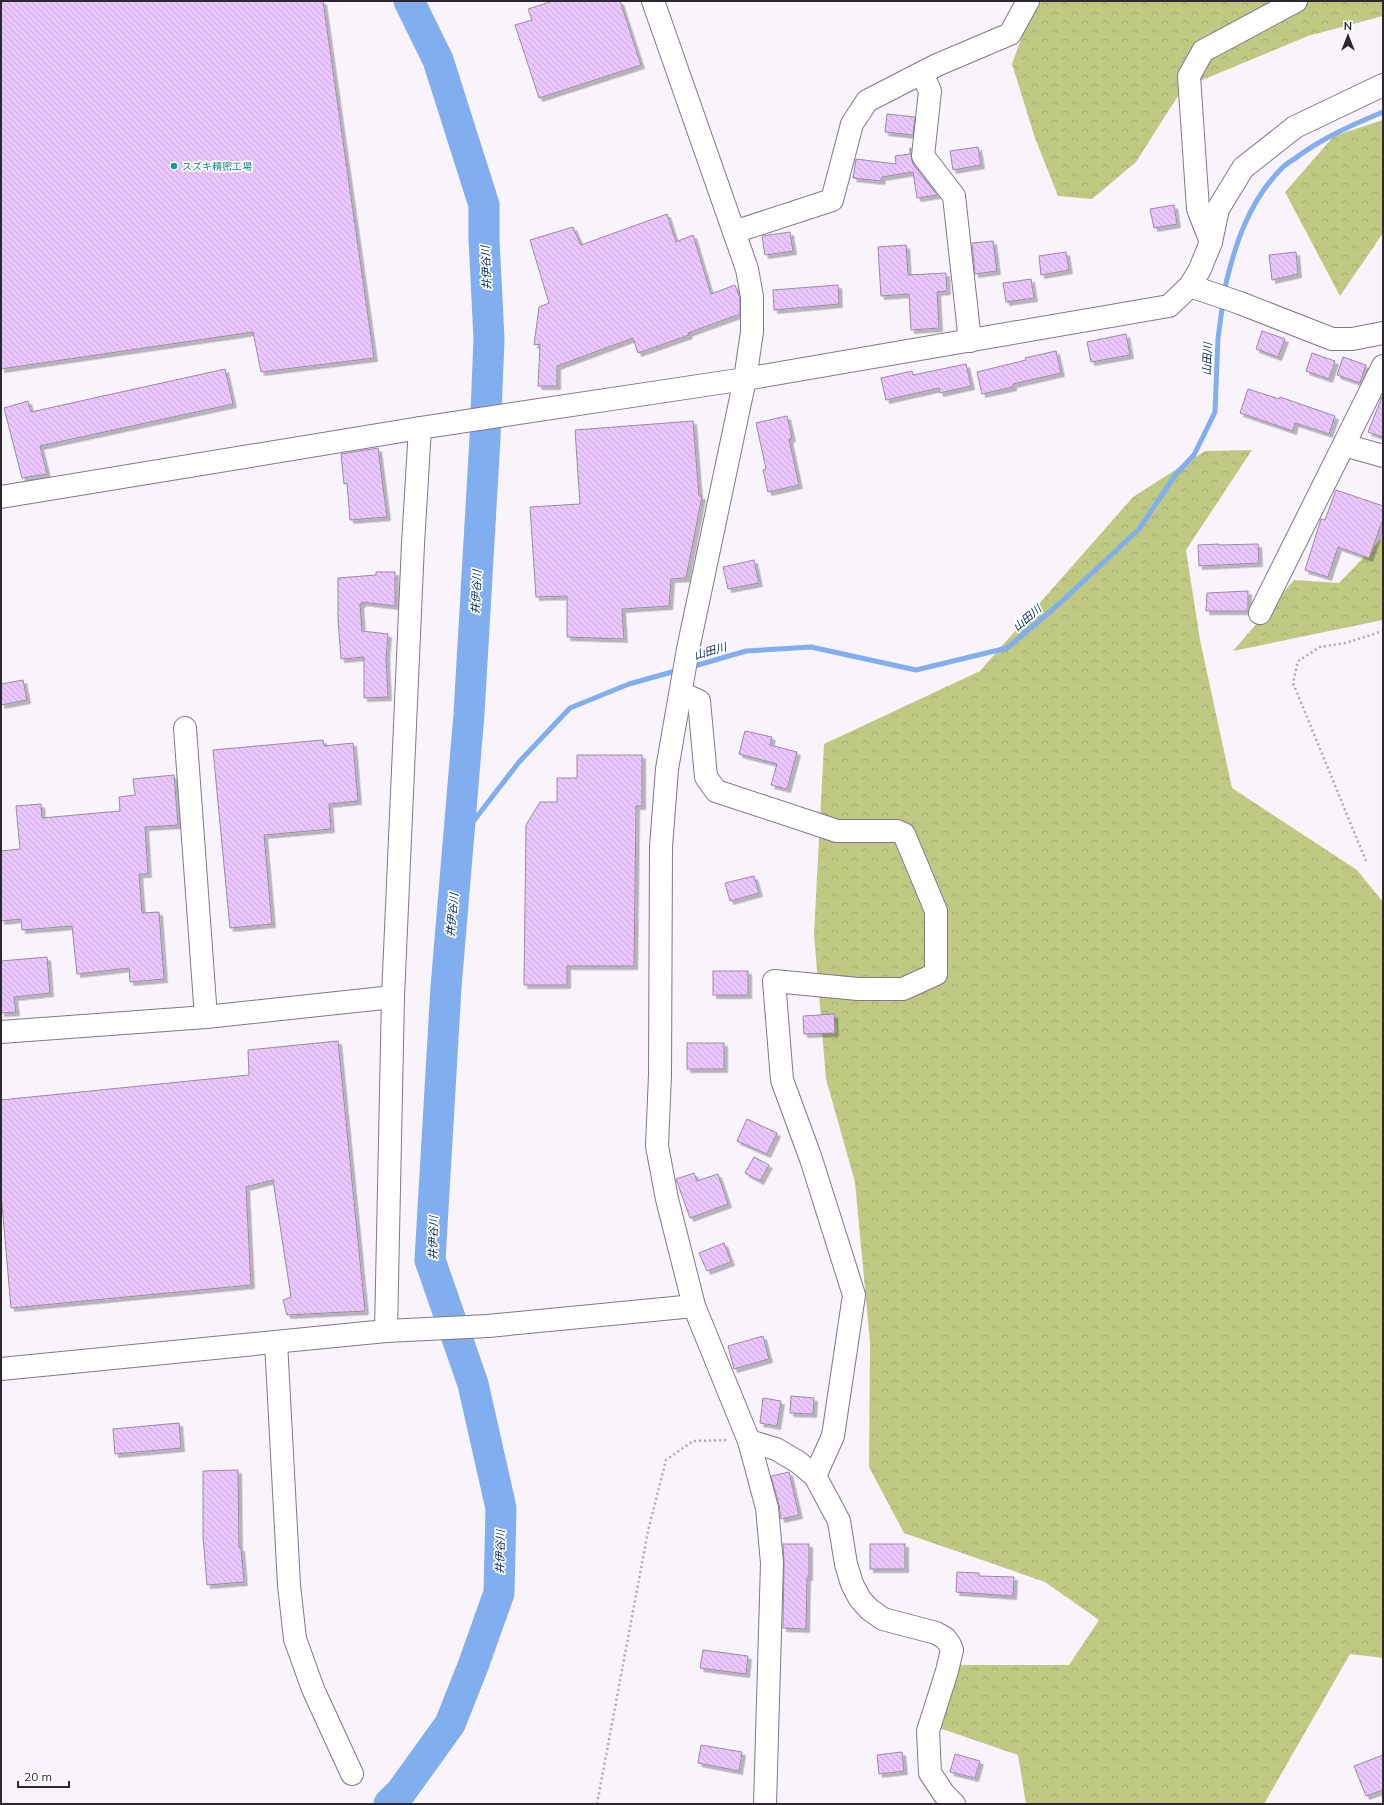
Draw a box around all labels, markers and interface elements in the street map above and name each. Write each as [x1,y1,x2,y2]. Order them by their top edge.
north arrow [1328,16,1368,56]
text: N [1344,19,1352,33]
place label: スズキ精密工場 [182,160,252,173]
marker: スズキ精密工場 [169,161,179,171]
water label: 井伊谷川 [478,245,494,290]
water label: 山田川 [1199,341,1215,376]
water label: 井伊谷川 [468,569,484,614]
water label: 山田川 [1010,601,1045,634]
water label: 山田川 [692,639,729,662]
water label: 井伊谷川 [443,891,461,938]
water label: 井伊谷川 [426,1215,440,1260]
water label: 井伊谷川 [493,1529,507,1574]
scale bar [18,1763,69,1789]
text: 20 m [24,1769,52,1784]

